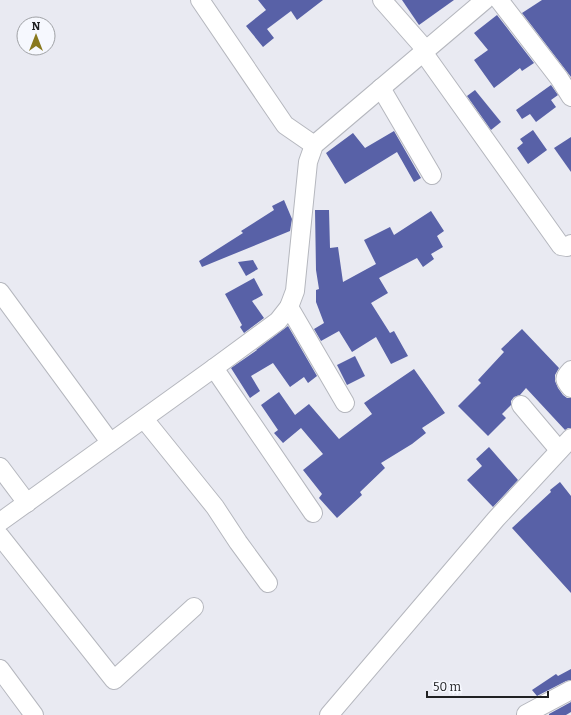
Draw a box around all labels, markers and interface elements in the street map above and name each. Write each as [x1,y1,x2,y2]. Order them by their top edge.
north arrow [16,16,56,56]
text: N [32,20,41,33]
scale bar [427,673,548,699]
text: 50 m [433,680,462,694]

